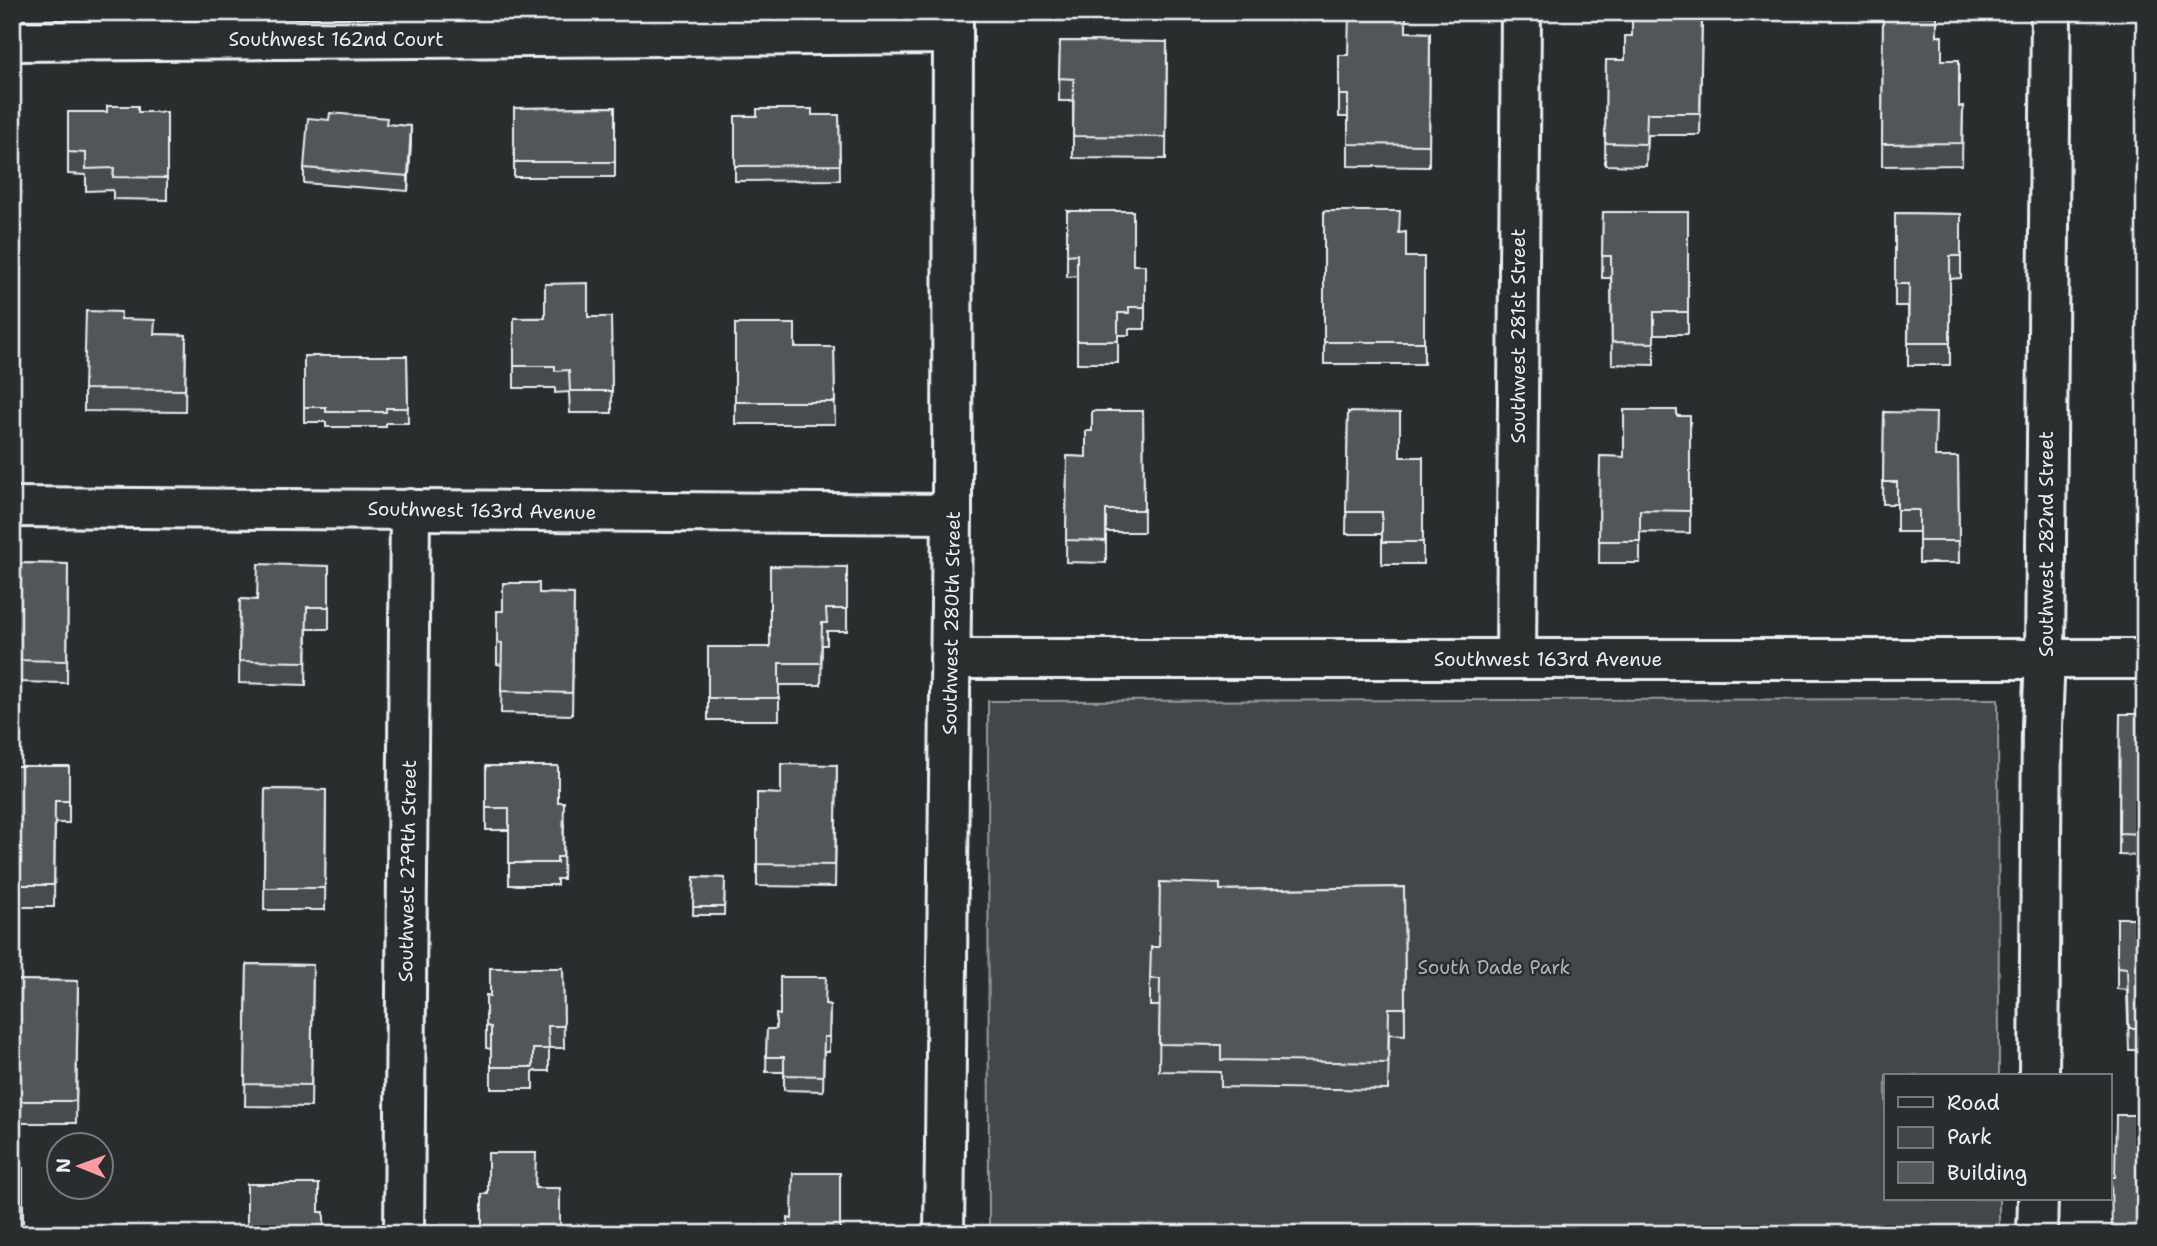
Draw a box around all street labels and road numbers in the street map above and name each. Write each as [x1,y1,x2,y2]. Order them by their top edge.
street label: Southwest 162nd Court [228,27,444,52]
street label: Southwest 281st Street [1506,229,1531,443]
street label: Southwest 282nd Street [2034,431,2059,657]
street label: Southwest 163rd Avenue [367,496,597,525]
street label: Southwest 280th Street [937,511,966,735]
street label: Southwest 163rd Avenue [1434,647,1662,672]
street label: Southwest 279th Street [393,760,422,982]

